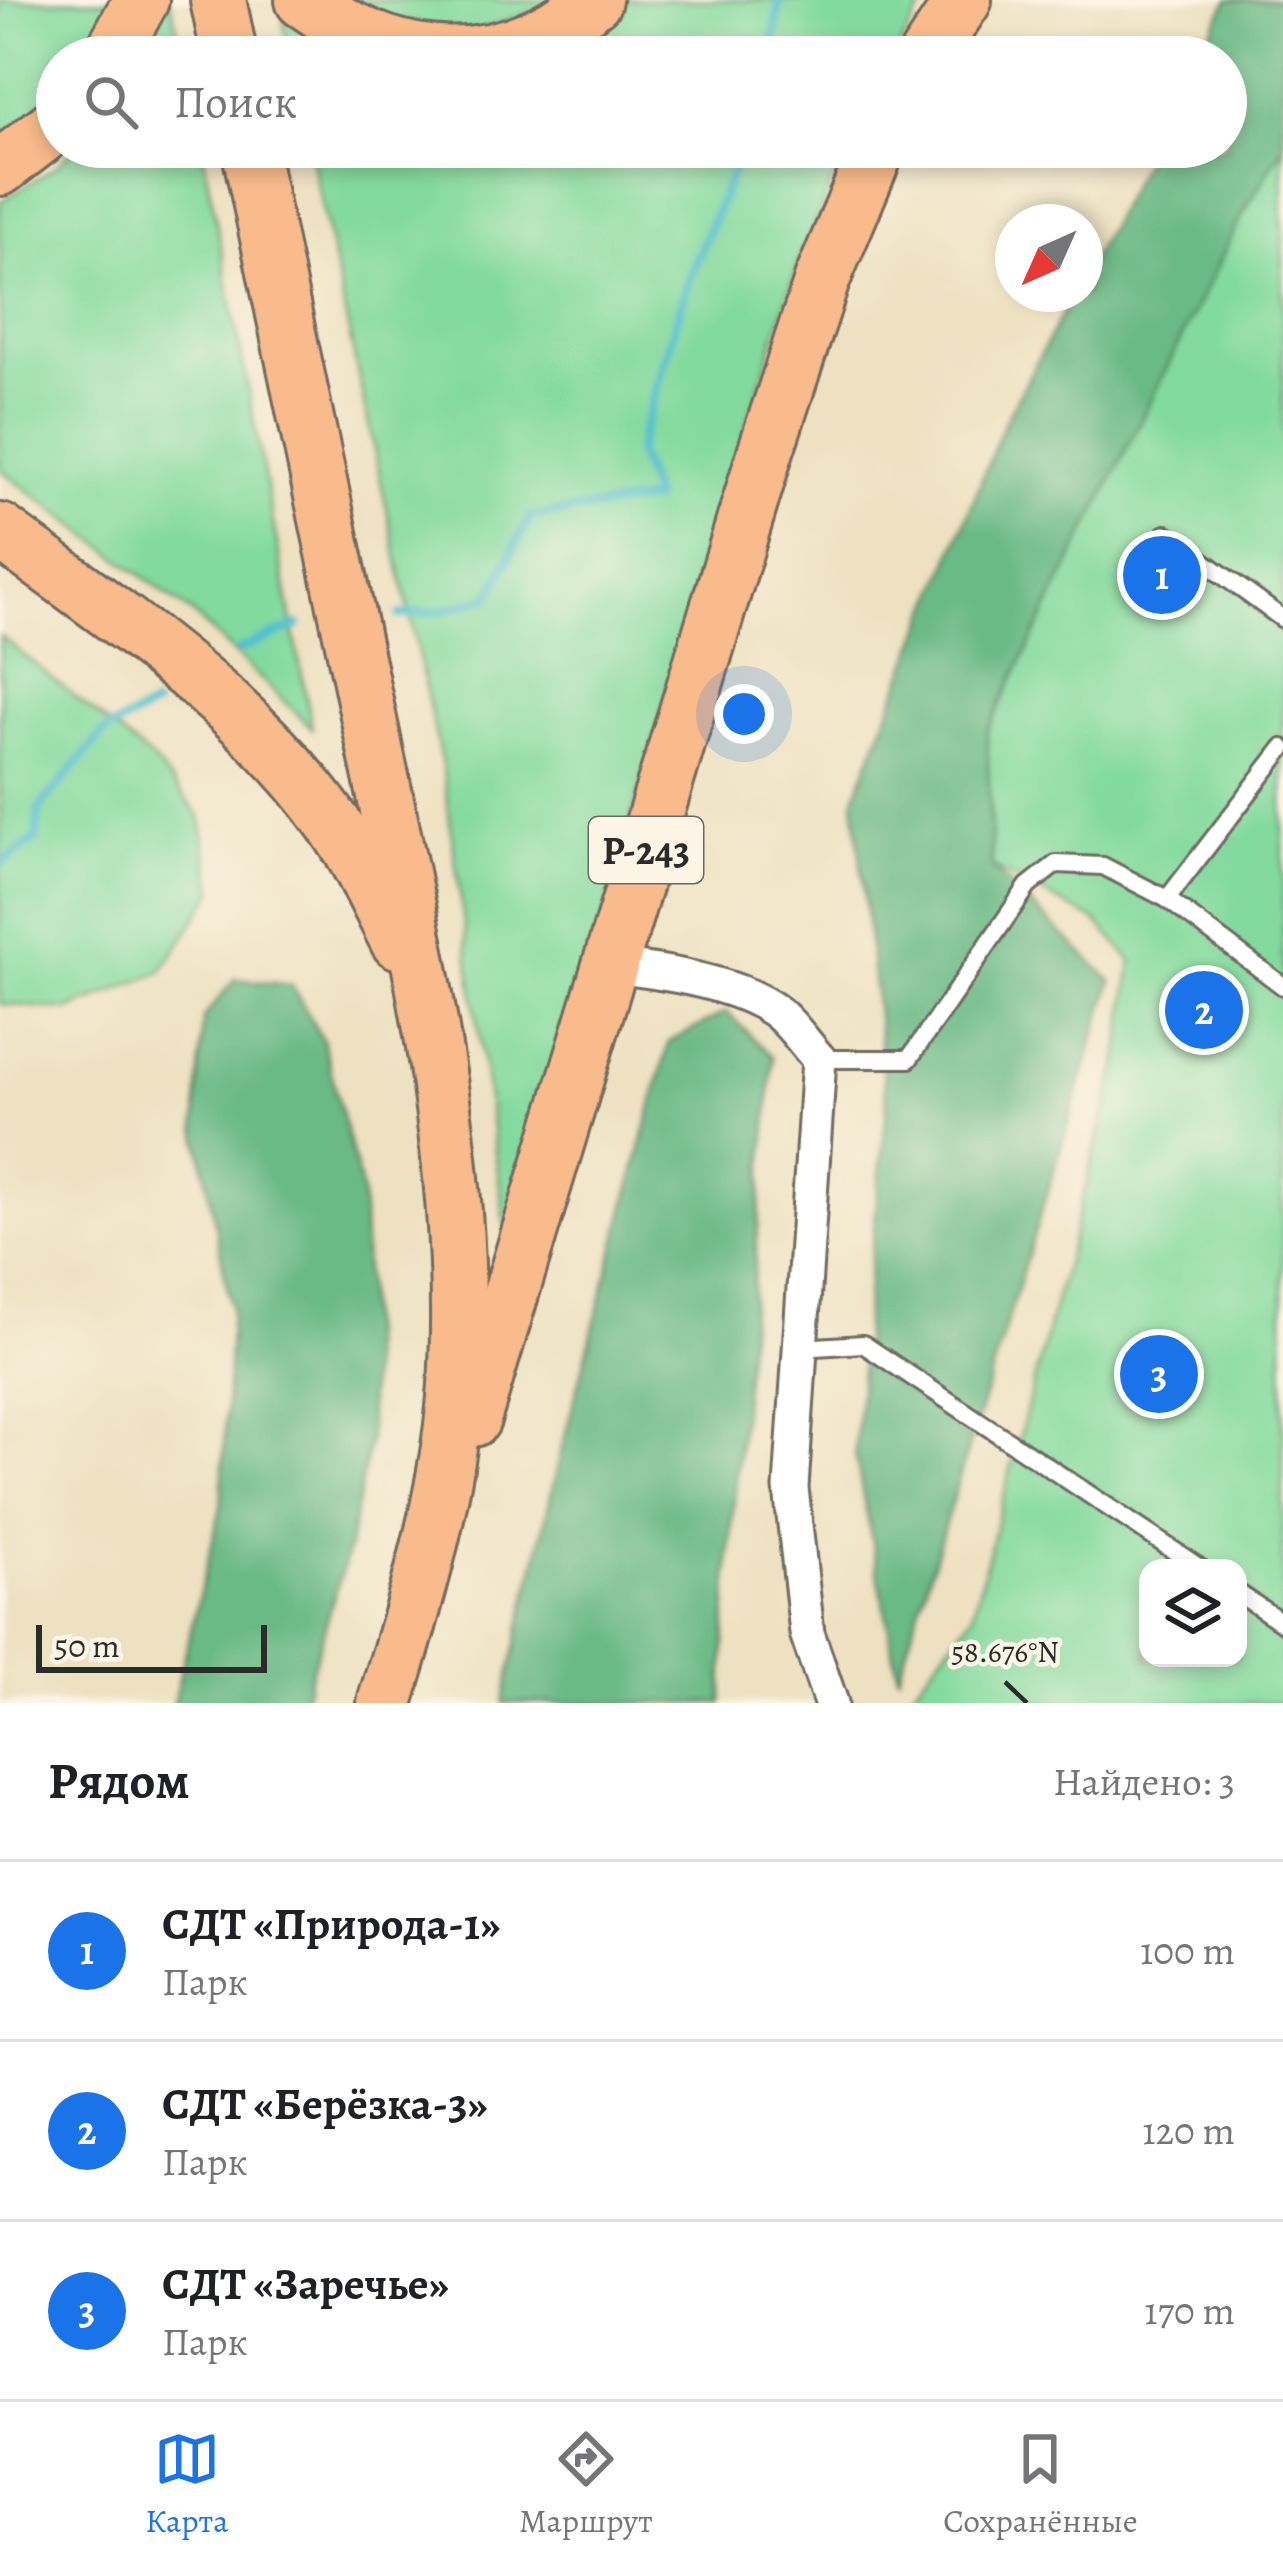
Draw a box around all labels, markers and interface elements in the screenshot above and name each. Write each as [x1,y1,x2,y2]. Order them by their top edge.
search box [36,36,1247,168]
icon: search [78,69,144,135]
text: Поиск [174,71,297,133]
north arrow [995,204,1103,312]
pin: 1 [1123,530,1201,620]
your location [714,684,774,744]
road number: Р-243 [589,817,703,883]
pin: 2 [1165,965,1243,1055]
pin: 3 [1120,1329,1198,1419]
map controls [1139,1559,1247,1667]
button: layers [1139,1559,1247,1667]
scale bar [36,1619,267,1672]
text: 50 m [54,1623,120,1668]
text: 58.676°N [951,1632,1059,1672]
text: Рядом [48,1746,190,1816]
text: Найдено: 3 [1053,1755,1235,1808]
text: СДТ «Природа-1» [162,1893,500,1955]
text: 1 [80,1924,94,1977]
text: 100 m [1140,1924,1235,1977]
text: Парк [162,1955,248,2008]
text: СДТ «Берёзка-3» [162,2073,488,2135]
text: 2 [78,2104,96,2157]
text: 120 m [1142,2104,1235,2157]
text: Парк [162,2135,248,2188]
text: СДТ «Заречье» [162,2253,449,2315]
text: 3 [79,2284,95,2337]
text: 170 m [1144,2284,1235,2337]
text: Парк [162,2315,248,2368]
tab: Карта [145,2426,228,2543]
tab: Маршрут [519,2426,653,2543]
tab: Сохранённые [943,2426,1138,2543]

